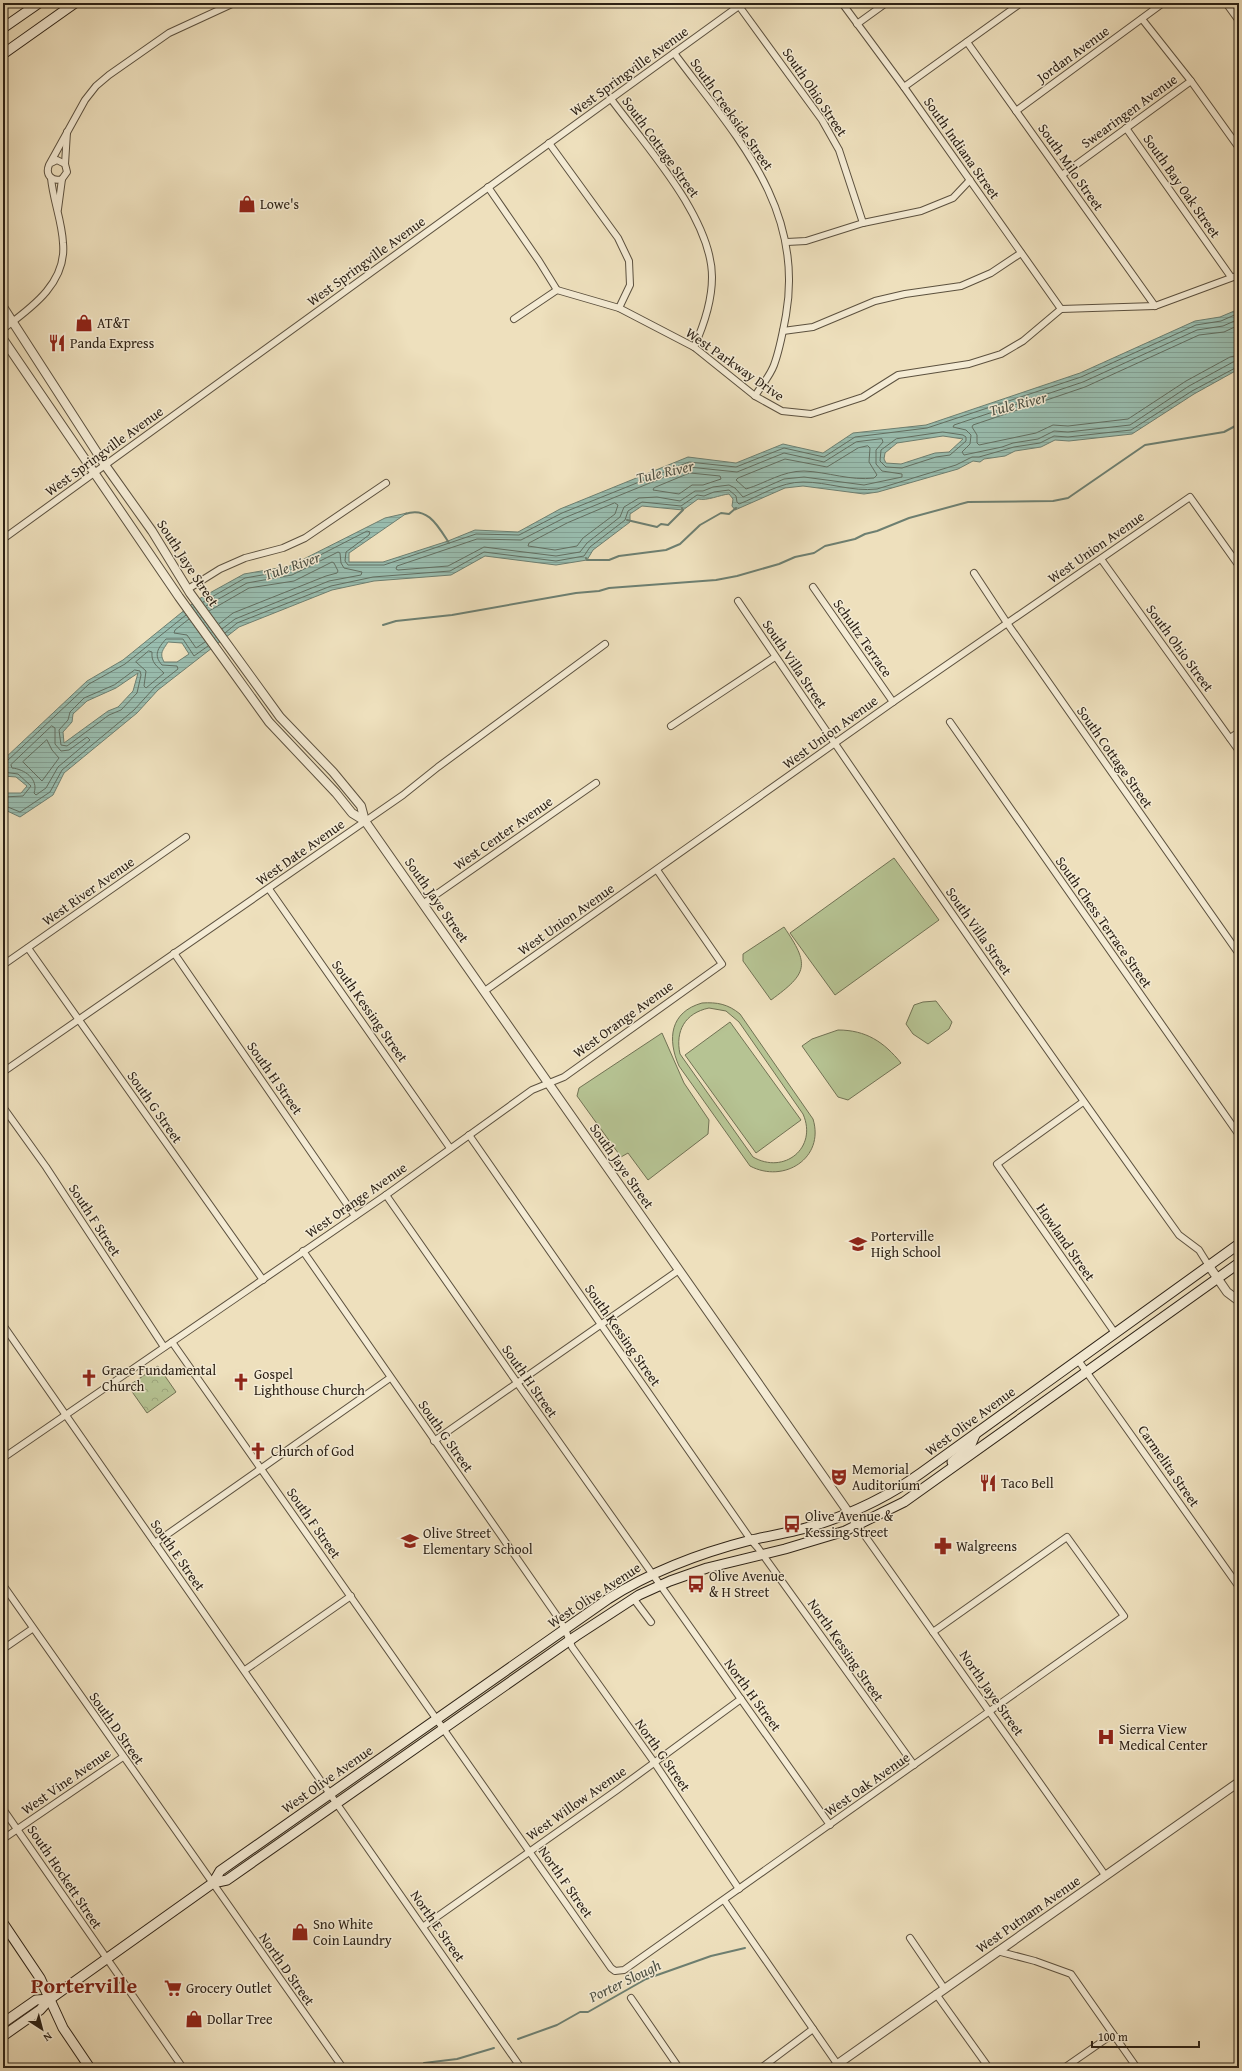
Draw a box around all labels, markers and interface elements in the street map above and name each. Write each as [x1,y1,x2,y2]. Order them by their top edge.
street label: West Springville Avenue [566,21,693,121]
street label: Jordan Avenue [1031,21,1114,88]
street label: South Ohio Street [778,44,852,140]
street label: South Creekside Street [686,54,778,174]
street label: Swearingen Avenue [1077,69,1182,153]
street label: South Cottage Street [617,92,705,202]
street label: South Indiana Street [919,93,1005,203]
street label: South Milo Street [1033,119,1109,215]
street label: South Bay Oak Street [1139,130,1225,242]
shop icon: Lowe's [237,194,257,214]
place label: Lowe's [260,194,299,214]
street label: West Springville Avenue [303,211,430,311]
shop icon: AT&T [74,313,94,333]
place label: AT&T [97,313,130,333]
street label: West Parkway Drive [682,322,789,406]
restaurant icon: Panda Express [47,333,67,353]
place label: Panda Express [70,333,154,353]
water label: Tule River [987,386,1049,421]
street label: West Springville Avenue [41,401,168,501]
water label: Tule River [634,455,696,488]
street label: West Union Avenue [1044,506,1149,588]
street label: South Jaye Street [152,516,224,611]
water label: Tule River [261,546,323,585]
street label: Schultz Terrace [829,595,898,681]
street label: South Ohio Street [1142,600,1219,696]
street label: South Villa Street [758,615,832,713]
street label: West Union Avenue [778,690,882,773]
street label: South Cottage Street [1072,702,1158,812]
street label: West Center Avenue [449,791,557,875]
street label: West Date Avenue [252,814,349,890]
street label: West River Avenue [38,851,139,930]
street label: South Chess Terrace Street [1051,852,1157,992]
street label: South Jaye Street [400,853,474,947]
street label: West Union Avenue [514,878,619,960]
street label: South Villa Street [941,883,1017,979]
street label: South Kessing Street [327,956,413,1066]
street label: West Orange Avenue [569,975,678,1062]
street label: South H Street [242,1037,308,1119]
street label: South G Street [123,1067,187,1147]
street label: South Jaye Street [585,1119,659,1213]
street label: West Orange Avenue [301,1157,411,1243]
street label: South F Street [64,1180,126,1260]
street label: Howland Street [1032,1199,1100,1285]
place label: Porterville High School [871,1226,941,1262]
school or university icon: Porterville High School [848,1234,868,1254]
street label: South Kessing Street [580,1280,666,1390]
street label: South H Street [497,1340,563,1422]
place label: Grace Fundamental Church [102,1360,216,1396]
place label: Gospel Lighthouse Church [254,1364,365,1400]
church icon: Grace Fundamental Church [79,1368,99,1388]
church icon: Gospel Lighthouse Church [231,1372,251,1392]
street label: West Olive Avenue [921,1381,1020,1461]
street label: South G Street [414,1396,478,1476]
street label: Carmelita Street [1133,1421,1205,1511]
church icon: Church of God [248,1441,268,1461]
place label: Church of God [271,1441,355,1461]
place label: Memorial Auditorium [852,1459,921,1495]
theatre icon: Memorial Auditorium [829,1467,849,1487]
restaurant icon: Taco Bell [978,1473,998,1493]
place label: Taco Bell [1001,1473,1054,1493]
street label: South F Street [282,1483,346,1563]
place label: Olive Avenue & Kessing Street [805,1506,894,1542]
bus stop icon: Olive Avenue & Kessing Street [782,1514,802,1534]
street label: South E Street [146,1515,210,1595]
place label: Olive Street Elementary School [423,1523,533,1559]
school or university icon: Olive Street Elementary School [400,1531,420,1551]
pharmacy icon: Walgreens [933,1536,953,1556]
place label: Walgreens [956,1536,1017,1556]
street label: West Olive Avenue [544,1557,645,1633]
place label: Olive Avenue & H Street [709,1566,785,1602]
bus stop icon: Olive Avenue & H Street [686,1574,706,1594]
street label: North Kessing Street [803,1595,889,1705]
street label: North Jaye Street [955,1646,1029,1740]
street label: North H Street [720,1654,786,1736]
street label: South D Street [85,1688,149,1768]
street label: North G Street [631,1715,696,1795]
place label: Sierra View Medical Center [1119,1719,1208,1755]
hospital icon: Sierra View Medical Center [1096,1727,1116,1747]
street label: West Olive Avenue [277,1740,377,1818]
street label: West Vine Avenue [17,1742,115,1819]
street label: West Oak Avenue [820,1747,914,1821]
street label: West Willow Avenue [522,1761,630,1845]
street label: South Hockett Street [23,1821,107,1933]
street label: North F Street [534,1842,598,1922]
street label: West Putnam Avenue [972,1870,1085,1958]
street label: North E Street [406,1886,470,1966]
place label: Sno White Coin Laundry [313,1914,392,1950]
shop icon: Sno White Coin Laundry [290,1922,310,1942]
street label: North D Street [254,1928,320,2010]
water label: Porter Slough [584,1954,665,2007]
district label: Porterville [31,1969,137,2001]
supermarket icon: Grocery Outlet [163,1978,183,1998]
place label: Grocery Outlet [186,1978,272,1998]
north arrow [22,2009,62,2049]
shop icon: Dollar Tree [184,2009,204,2029]
place label: Dollar Tree [207,2009,273,2029]
scale bar [1092,2023,1199,2049]
text: N [40,2028,56,2046]
text: 100 m [1098,2028,1128,2045]

